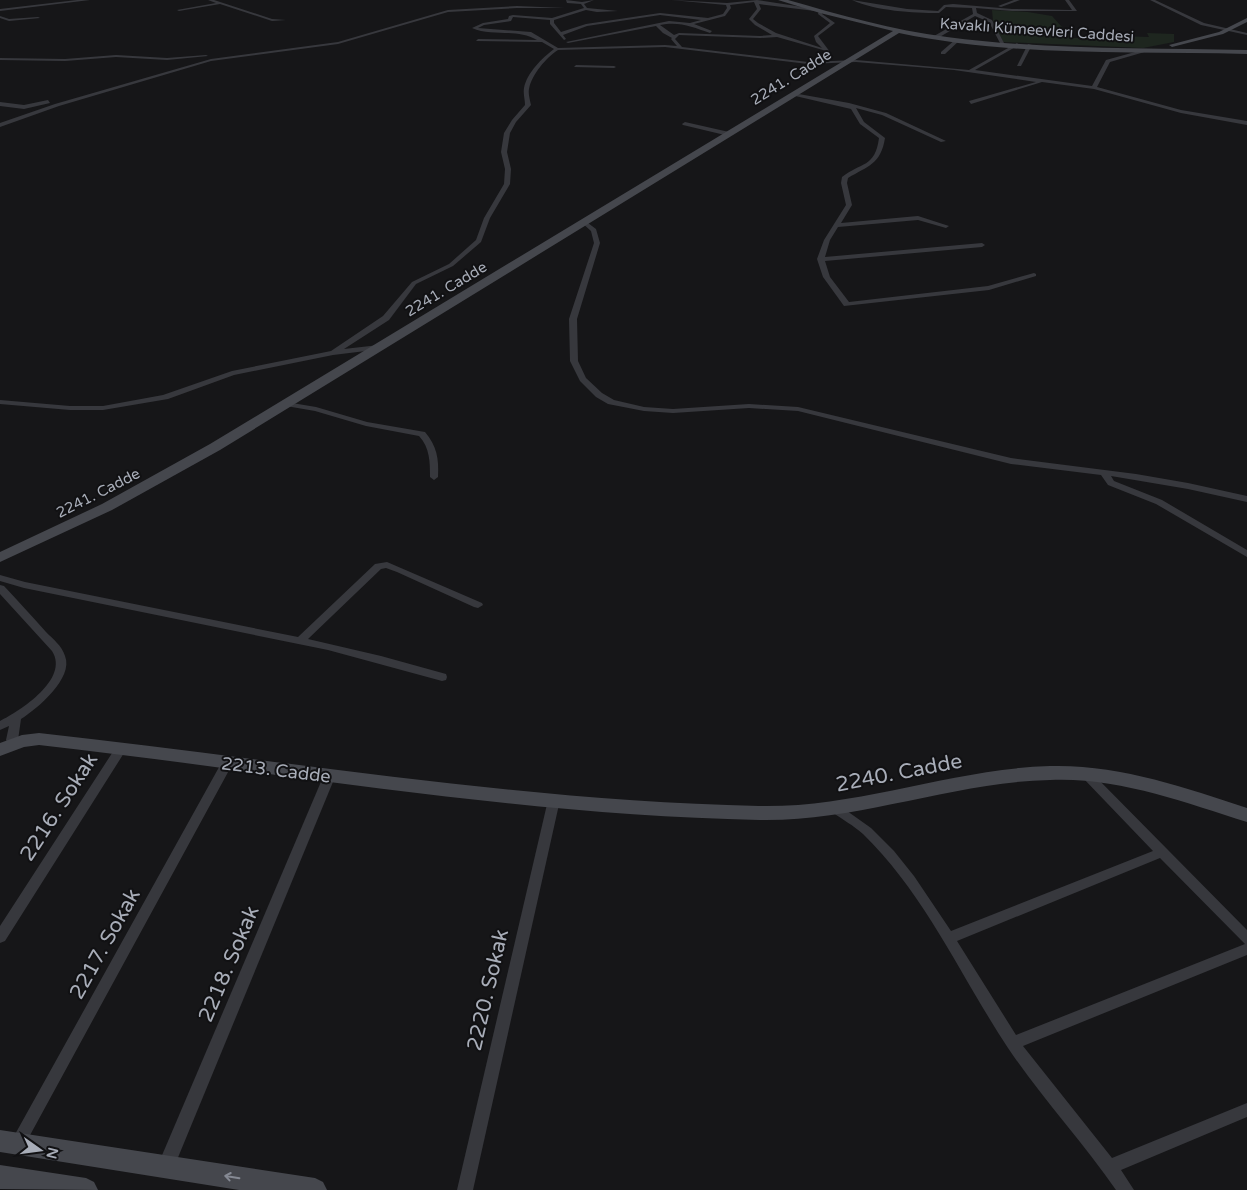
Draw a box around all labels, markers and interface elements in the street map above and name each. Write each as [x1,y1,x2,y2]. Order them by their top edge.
street label: Kavaklı Kümeevleri Caddesi [939,14,1135,46]
street label: 2241. Cadde [747,45,835,109]
street label: 2241. Cadde [402,258,490,320]
street label: 2241. Cadde [53,464,143,522]
street label: 2216. Sokak [15,748,103,866]
street label: 2240. Cadde [834,748,965,798]
street label: 2213. Cadde [220,752,332,788]
street label: 2217. Sokak [64,884,146,1004]
street label: 2218. Sokak [193,902,265,1026]
street label: 2220. Sokak [462,927,514,1053]
north arrow [15,1125,65,1175]
text: N [43,1146,62,1161]
one-way arrow [224,1172,240,1182]

